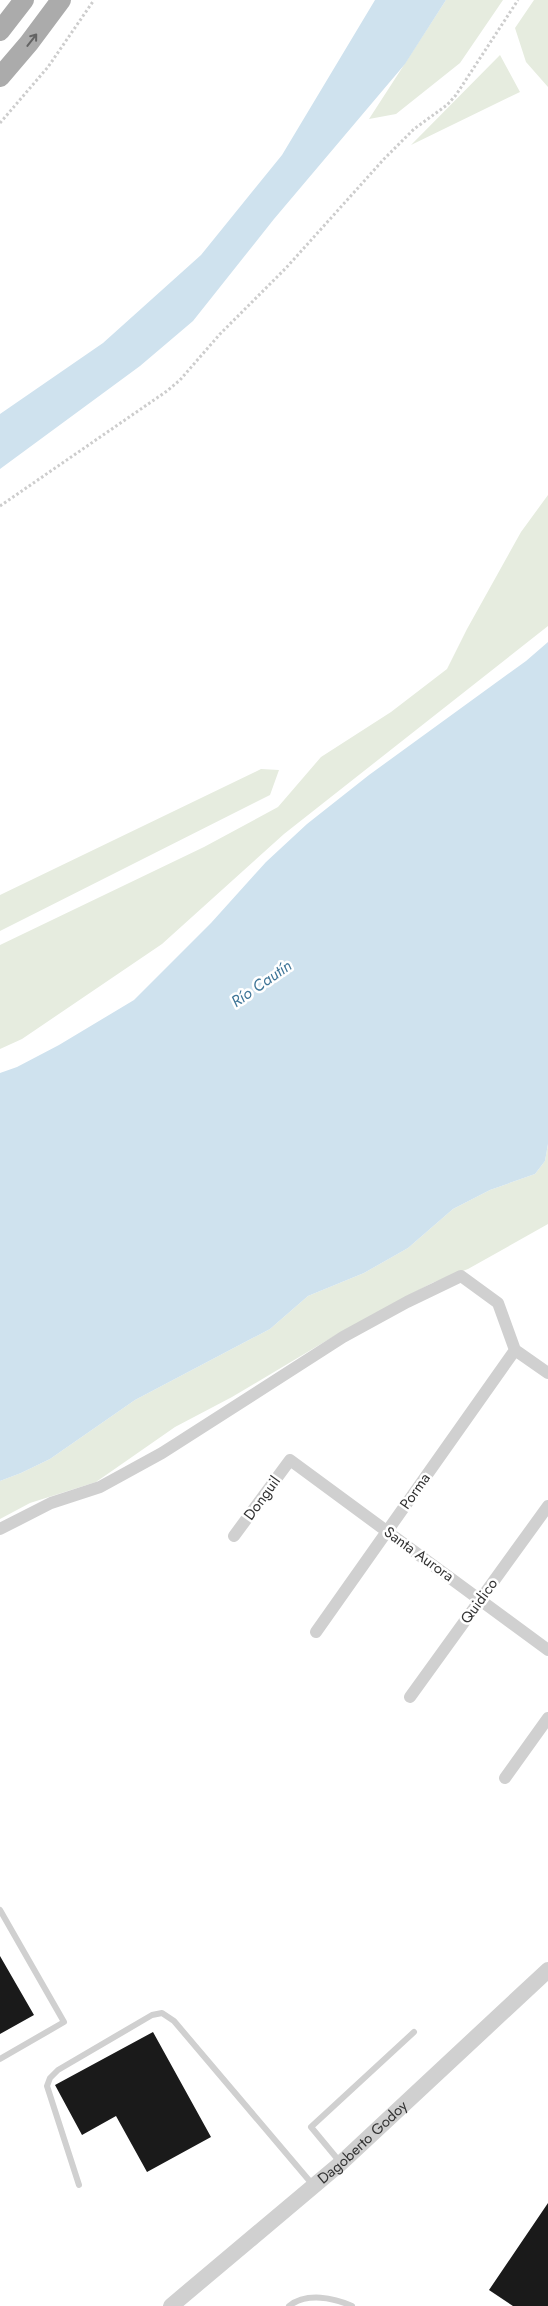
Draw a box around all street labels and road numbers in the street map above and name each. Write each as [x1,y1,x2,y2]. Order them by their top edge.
street label: Porma [395,1468,435,1514]
street label: Donguil [238,1471,286,1525]
street label: Santa Aurora [380,1521,458,1587]
street label: Quidico [455,1574,503,1628]
street label: Dagoberto Godoy [313,2095,413,2189]

